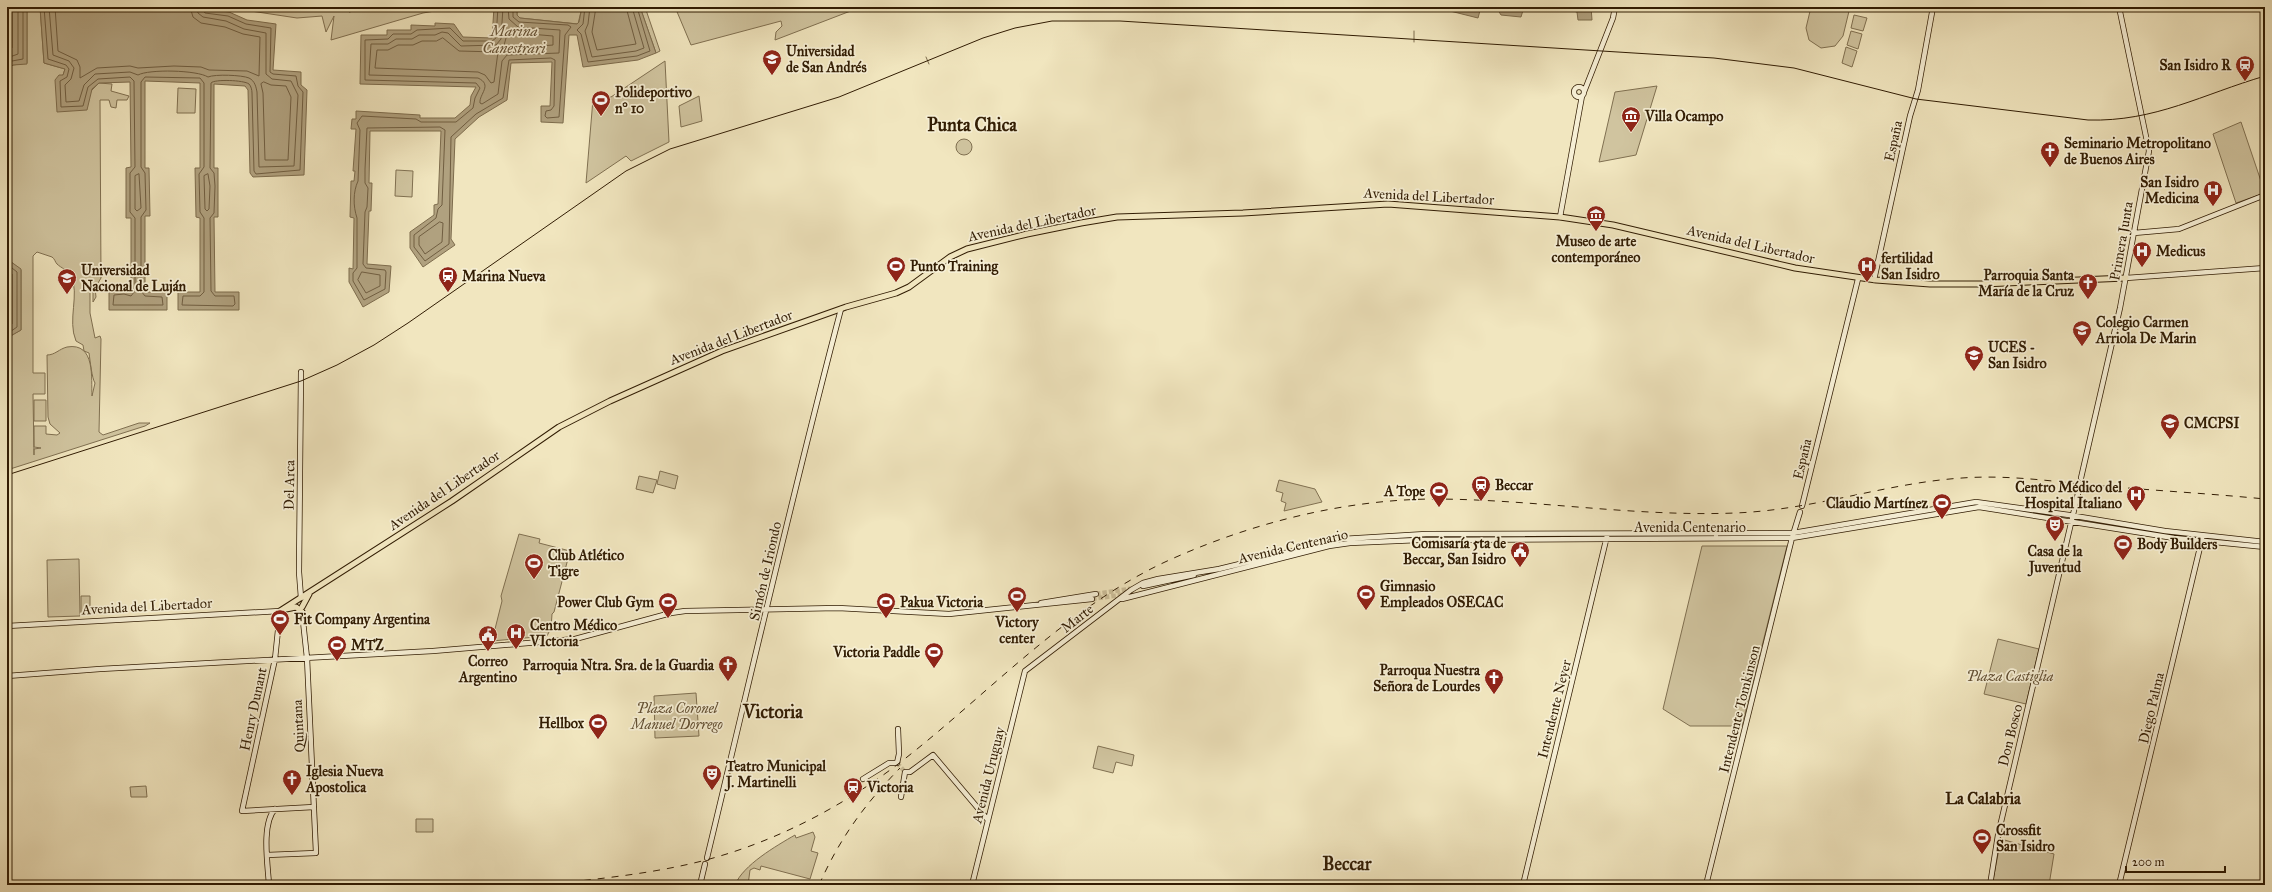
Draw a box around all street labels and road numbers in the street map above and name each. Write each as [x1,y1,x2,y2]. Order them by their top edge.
street label: España [1881,119,1906,163]
street label: Avenida del Libertador [1362,185,1495,208]
street label: Primera Junta [2106,200,2138,282]
street label: Avenida del Libertador [966,201,1098,246]
street label: Avenida del Libertador [1684,221,1817,268]
street label: Avenida del Libertador [666,306,796,369]
street label: España [1790,437,1815,481]
street label: Avenida del Libertador [385,446,504,535]
street label: Del Arca [281,460,298,510]
street label: Avenida Centenario [1633,519,1746,536]
street label: Simón de Iriondo [746,520,785,622]
street label: Avenida Centenario [1236,526,1350,568]
street label: Avenida del Libertador [80,595,213,618]
street label: Marte [1058,600,1097,636]
street label: Intendente Tomkinson [1715,643,1764,775]
street label: Intendente Neyer [1534,657,1575,760]
street label: Henry Dunant [236,666,271,752]
street label: Diego Palma [2135,671,2168,745]
street label: Quintana [289,699,308,753]
street label: Don Bosco [1995,702,2026,768]
street label: Avenida Uruguay [968,725,1009,826]

